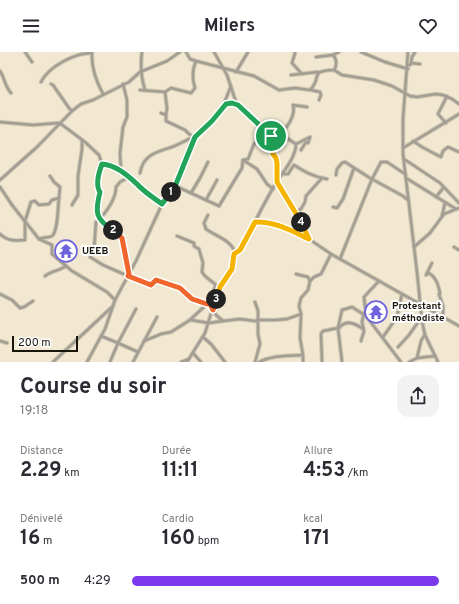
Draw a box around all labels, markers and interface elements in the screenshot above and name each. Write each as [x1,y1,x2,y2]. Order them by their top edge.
icon: menu [20,15,42,37]
text: Milers [204,15,255,38]
icon: heart [417,15,439,37]
pin [254,119,288,153]
icon: arrive [260,125,282,147]
pin: 1 [161,182,181,202]
text: 1 [169,185,173,199]
pin: 4 [291,212,311,232]
text: 4 [297,215,305,229]
pin: 2 [103,220,123,240]
text: 2 [110,223,116,237]
temple icon: UEEB [53,238,79,264]
place label: UEEB [82,245,109,258]
pin: 3 [206,289,226,309]
text: 3 [213,292,219,306]
temple icon: Protestant méthodiste [363,299,389,325]
place label: Protestant méthodiste [392,300,445,325]
scale bar [12,334,78,353]
text: 200 m [18,336,51,350]
text: Course du soir [20,374,167,401]
button: share [397,375,439,417]
text: 19:18 [20,403,48,419]
text: Distance [20,444,63,458]
text: Durée [162,444,191,458]
text: Allure [303,444,333,458]
text: 2.29 [20,458,62,484]
text: 11:11 [162,458,199,484]
text: 4:53 [303,458,345,484]
text: km [62,466,79,480]
text: /km [345,466,368,480]
text: Dénivelé [20,512,63,526]
text: Cardio [162,512,194,526]
text: kcal [303,512,323,526]
text: 16 [20,526,40,552]
text: 160 [162,526,195,552]
text: 171 [303,526,330,552]
text: m [40,534,52,548]
text: bpm [195,534,219,548]
text: 500 m [20,573,60,589]
text: 4:29 [84,573,111,589]

